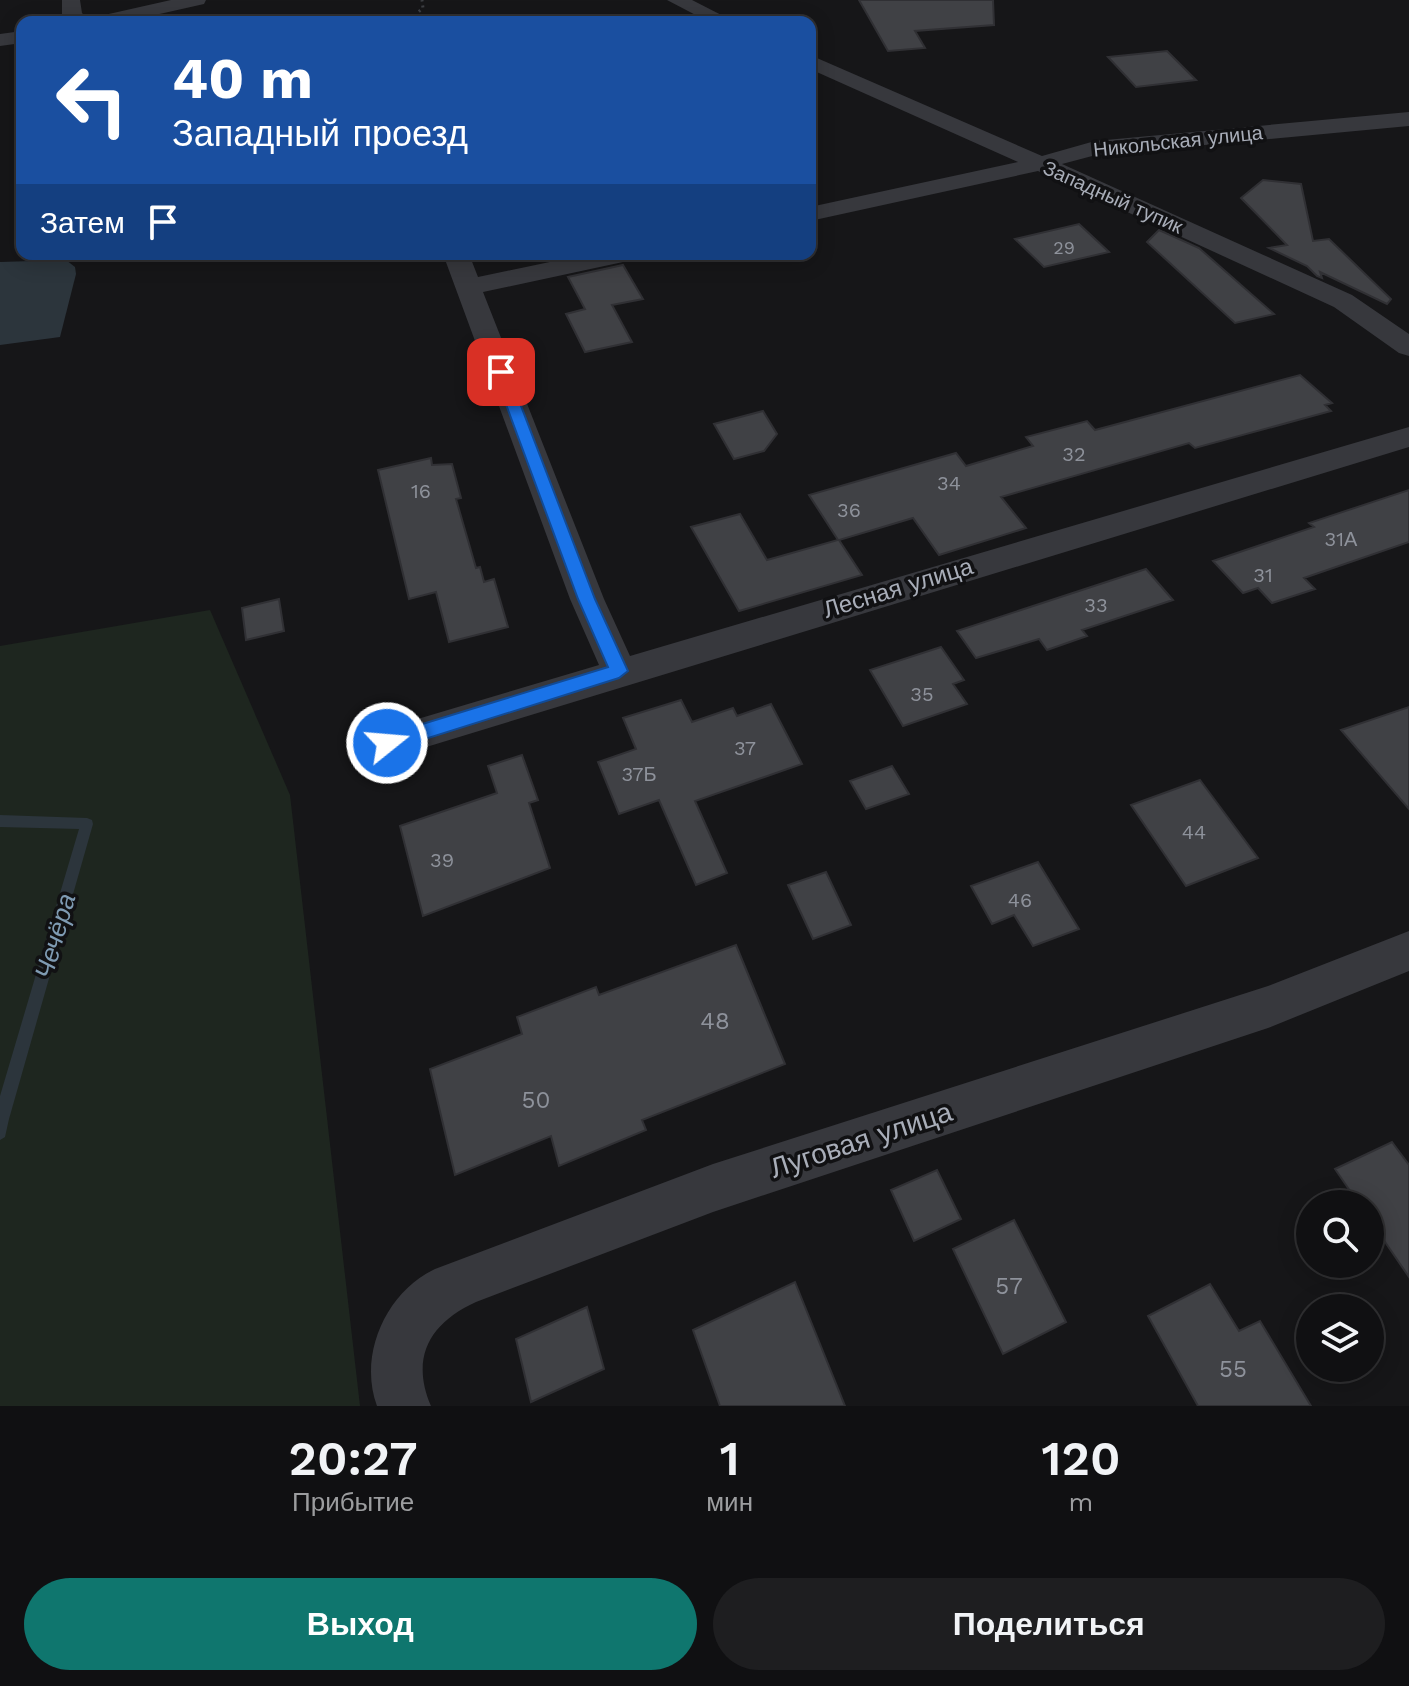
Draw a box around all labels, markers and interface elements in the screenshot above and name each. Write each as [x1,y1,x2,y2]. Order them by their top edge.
text: 40 m [172,46,313,112]
icon: left [40,48,144,152]
text: Западный проезд [172,113,468,155]
street label: Никольская улица [1092,120,1265,162]
street label: Западный тупик [1039,155,1187,239]
icon: arrive [141,200,185,244]
text: Затем [40,205,125,240]
house number: 29 [1053,237,1075,258]
pin [467,338,535,406]
icon: arrive [479,350,523,394]
house number: 32 [1062,442,1086,466]
house number: 34 [937,471,961,495]
house number: 16 [411,479,431,503]
house number: 36 [837,498,861,522]
house number: 31А [1325,527,1358,551]
street label: Лесная улица [820,552,977,624]
house number: 31 [1253,563,1273,587]
house number: 33 [1084,593,1108,617]
house number: 35 [910,682,934,706]
position arrow [345,701,429,785]
house number: 37 [734,736,756,760]
house number: 37Б [621,762,657,786]
house number: 44 [1182,820,1206,844]
house number: 39 [430,848,454,872]
house number: 46 [1008,888,1032,912]
water label: Чечёра [29,890,81,982]
house number: 48 [700,1007,730,1035]
house number: 50 [522,1086,550,1114]
street label: Луговая улица [766,1095,957,1185]
map controls [1296,1190,1384,1382]
button: search [1296,1190,1384,1278]
house number: 57 [995,1272,1023,1300]
button: layers [1296,1294,1384,1382]
house number: 55 [1219,1355,1247,1383]
text: 20:27 [289,1430,418,1487]
text: 1 [720,1430,740,1487]
text: 120 [1042,1430,1120,1487]
text: Прибытие [292,1487,414,1517]
text: мин [706,1487,753,1517]
text: m [1069,1487,1093,1517]
button: Выход [24,1578,697,1670]
button: Поделиться [713,1578,1385,1670]

